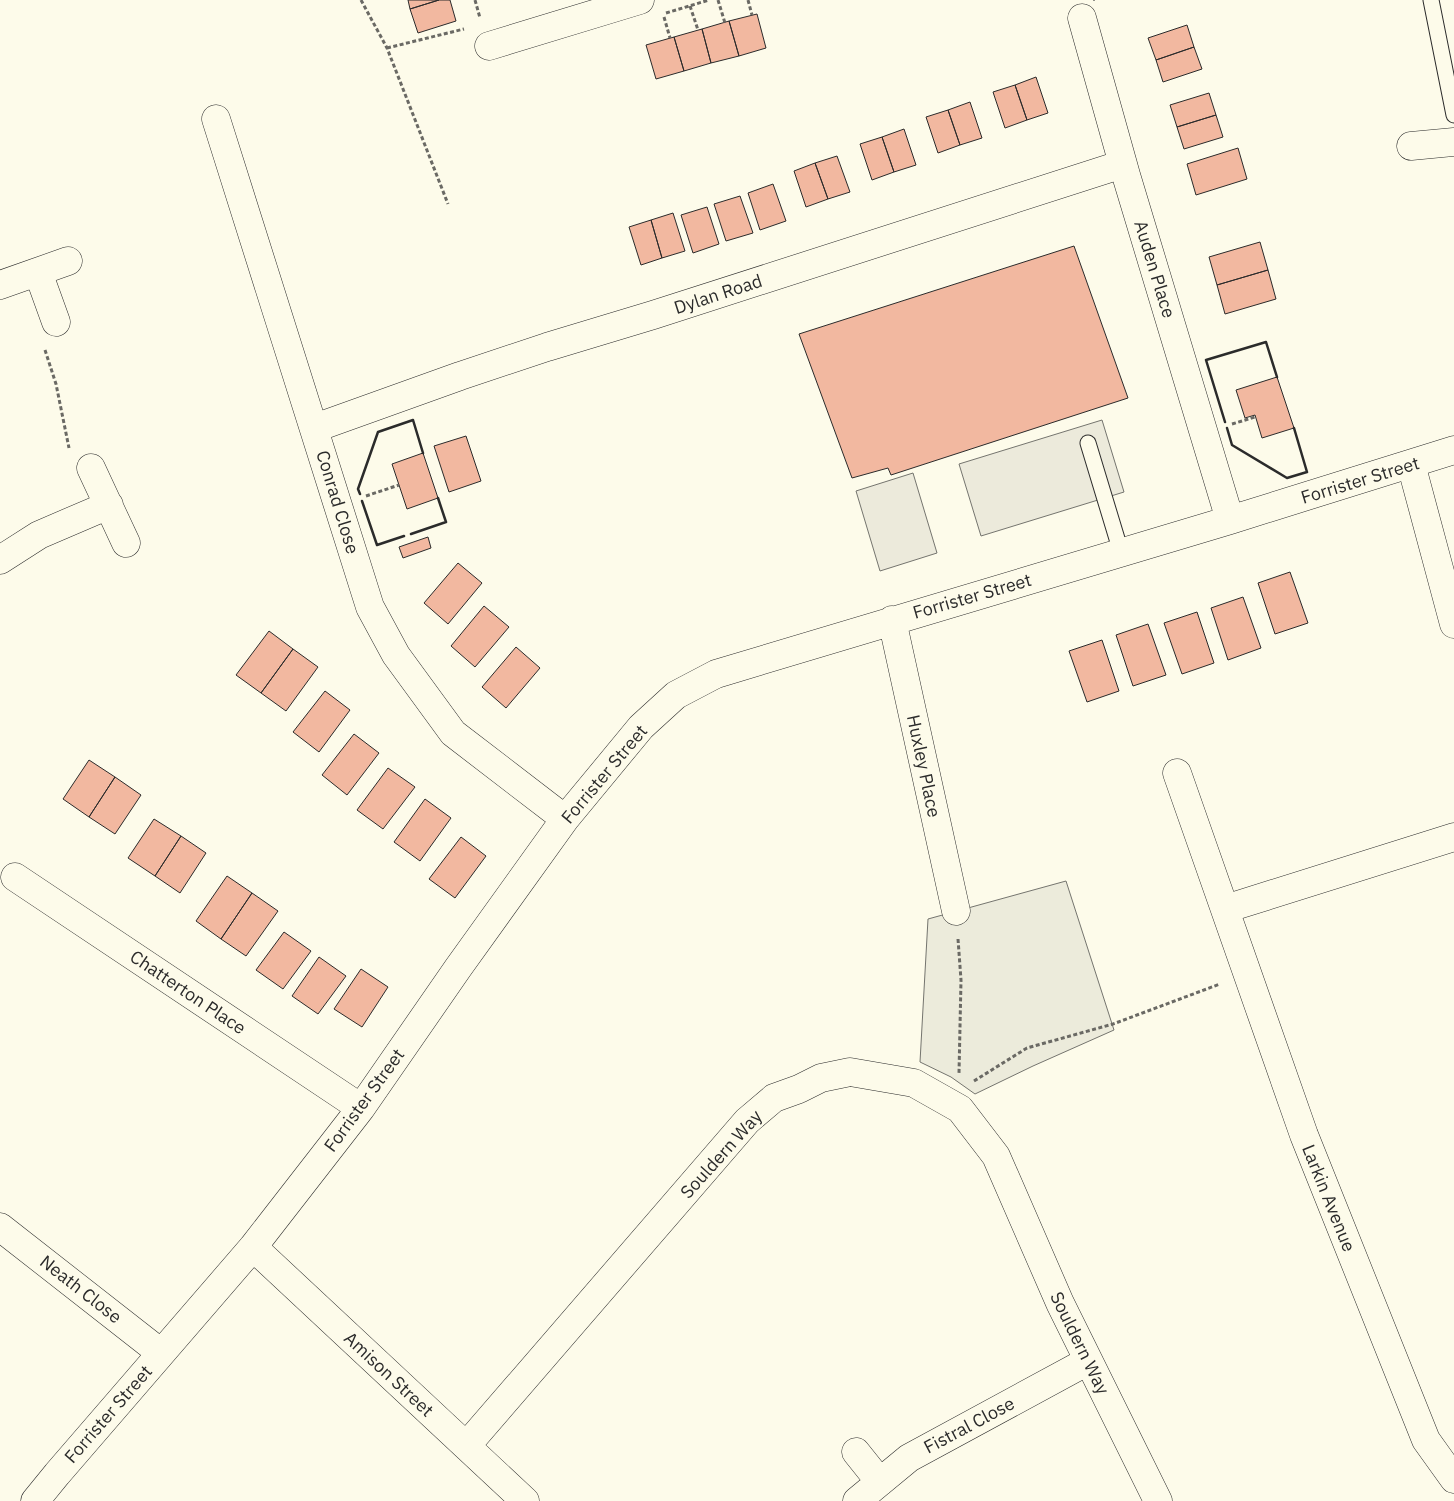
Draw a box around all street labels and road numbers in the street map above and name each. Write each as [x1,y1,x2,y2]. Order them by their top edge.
street label: Auden Place [1129,217,1181,321]
street label: Dylan Road [671,269,765,319]
street label: Conrad Close [311,447,365,557]
street label: Forrister Street [1298,451,1422,509]
street label: Forrister Street [910,568,1034,624]
street label: Huxley Place [902,713,946,819]
street label: Forrister Street [556,720,652,828]
street label: Chatterton Place [126,945,250,1039]
street label: Forrister Street [319,1044,409,1156]
street label: Souldern Way [675,1105,767,1203]
street label: Larkin Avenue [1297,1141,1361,1255]
street label: Neath Close [35,1250,127,1328]
street label: Souldern Way [1045,1288,1115,1398]
street label: Amison Street [339,1327,439,1421]
street label: Forrister Street [59,1360,157,1468]
street label: Fistral Close [920,1391,1018,1459]

